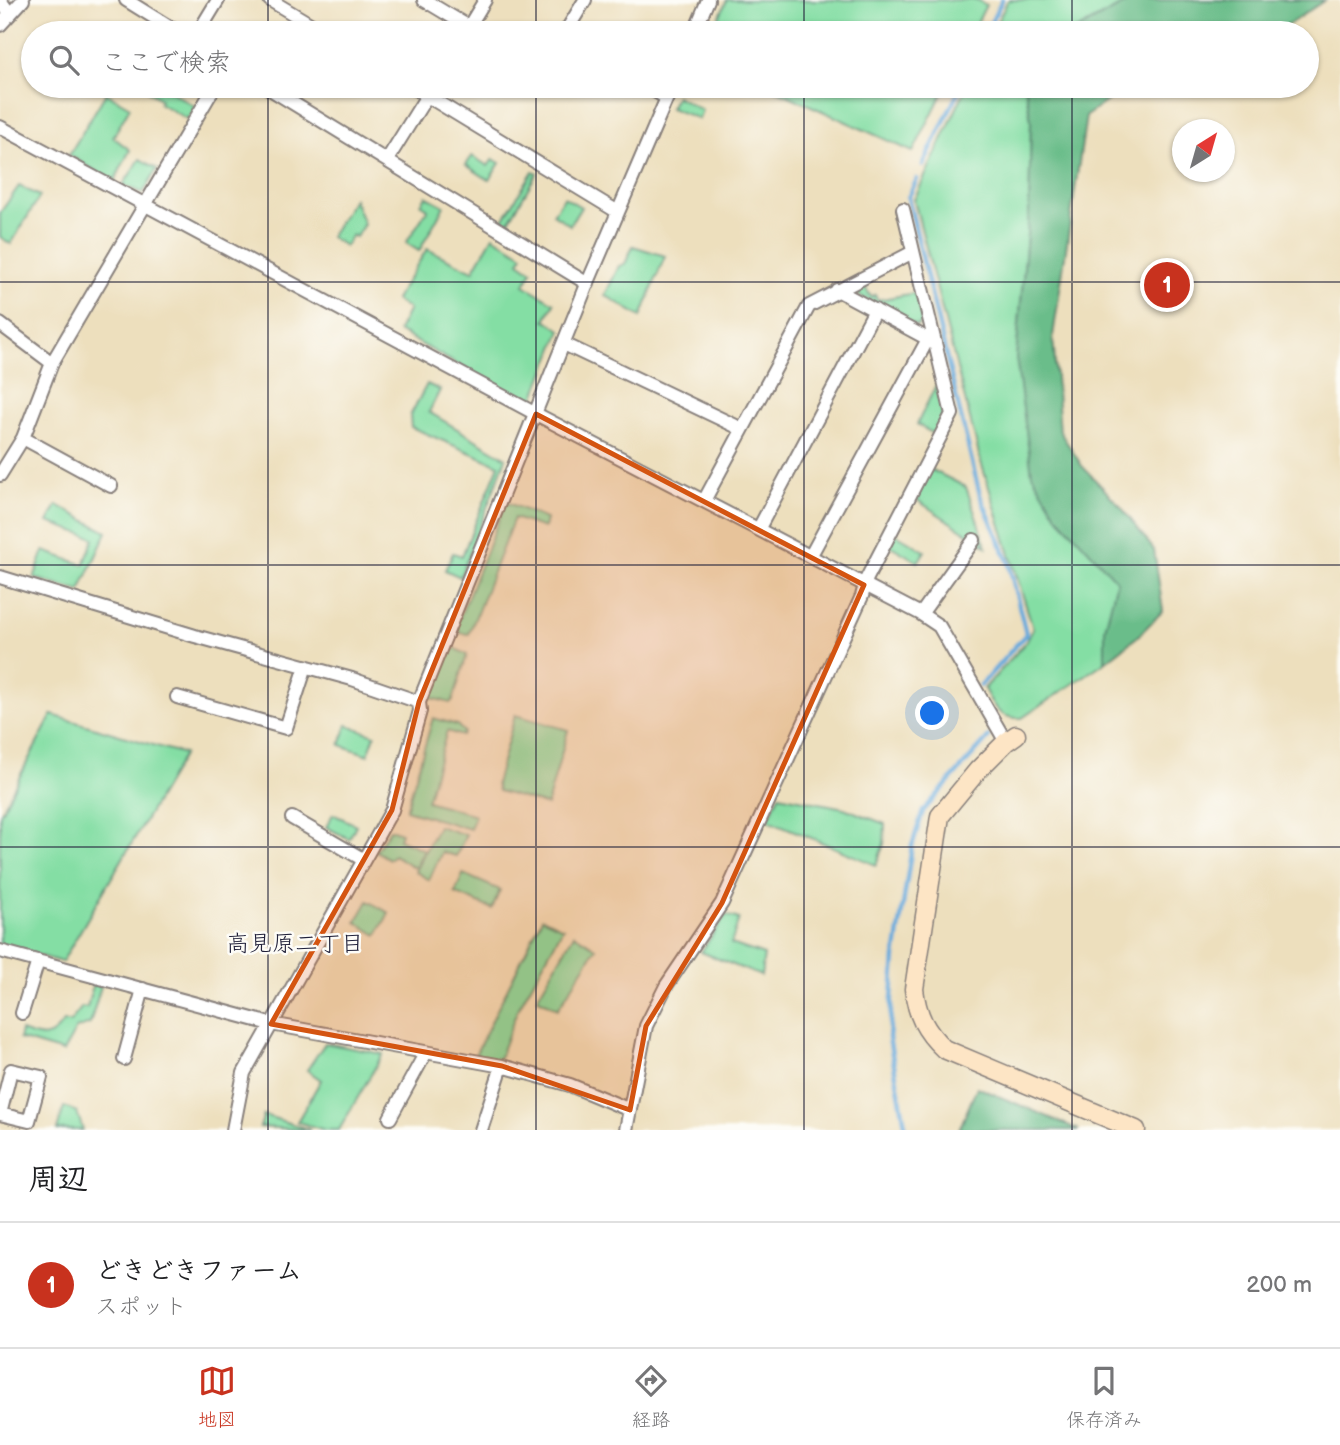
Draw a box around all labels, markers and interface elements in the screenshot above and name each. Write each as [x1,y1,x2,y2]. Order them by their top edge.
search box [21,21,1319,98]
icon: search [45,41,83,79]
text: ここで検索 [101,48,231,79]
north arrow [1172,119,1235,182]
pin: 1 [1144,259,1190,311]
your location [915,696,949,730]
district label: 高見原二丁目 [226,930,364,958]
text: 周辺 [28,1162,88,1198]
text: どきどきファーム [95,1256,302,1287]
text: 1 [46,1271,56,1299]
text: 200 m [1246,1271,1312,1299]
text: スポット [95,1293,187,1321]
tab: 地図 [198,1362,236,1432]
tab: 経路 [632,1362,670,1432]
tab: 保存済み [1066,1362,1142,1432]

